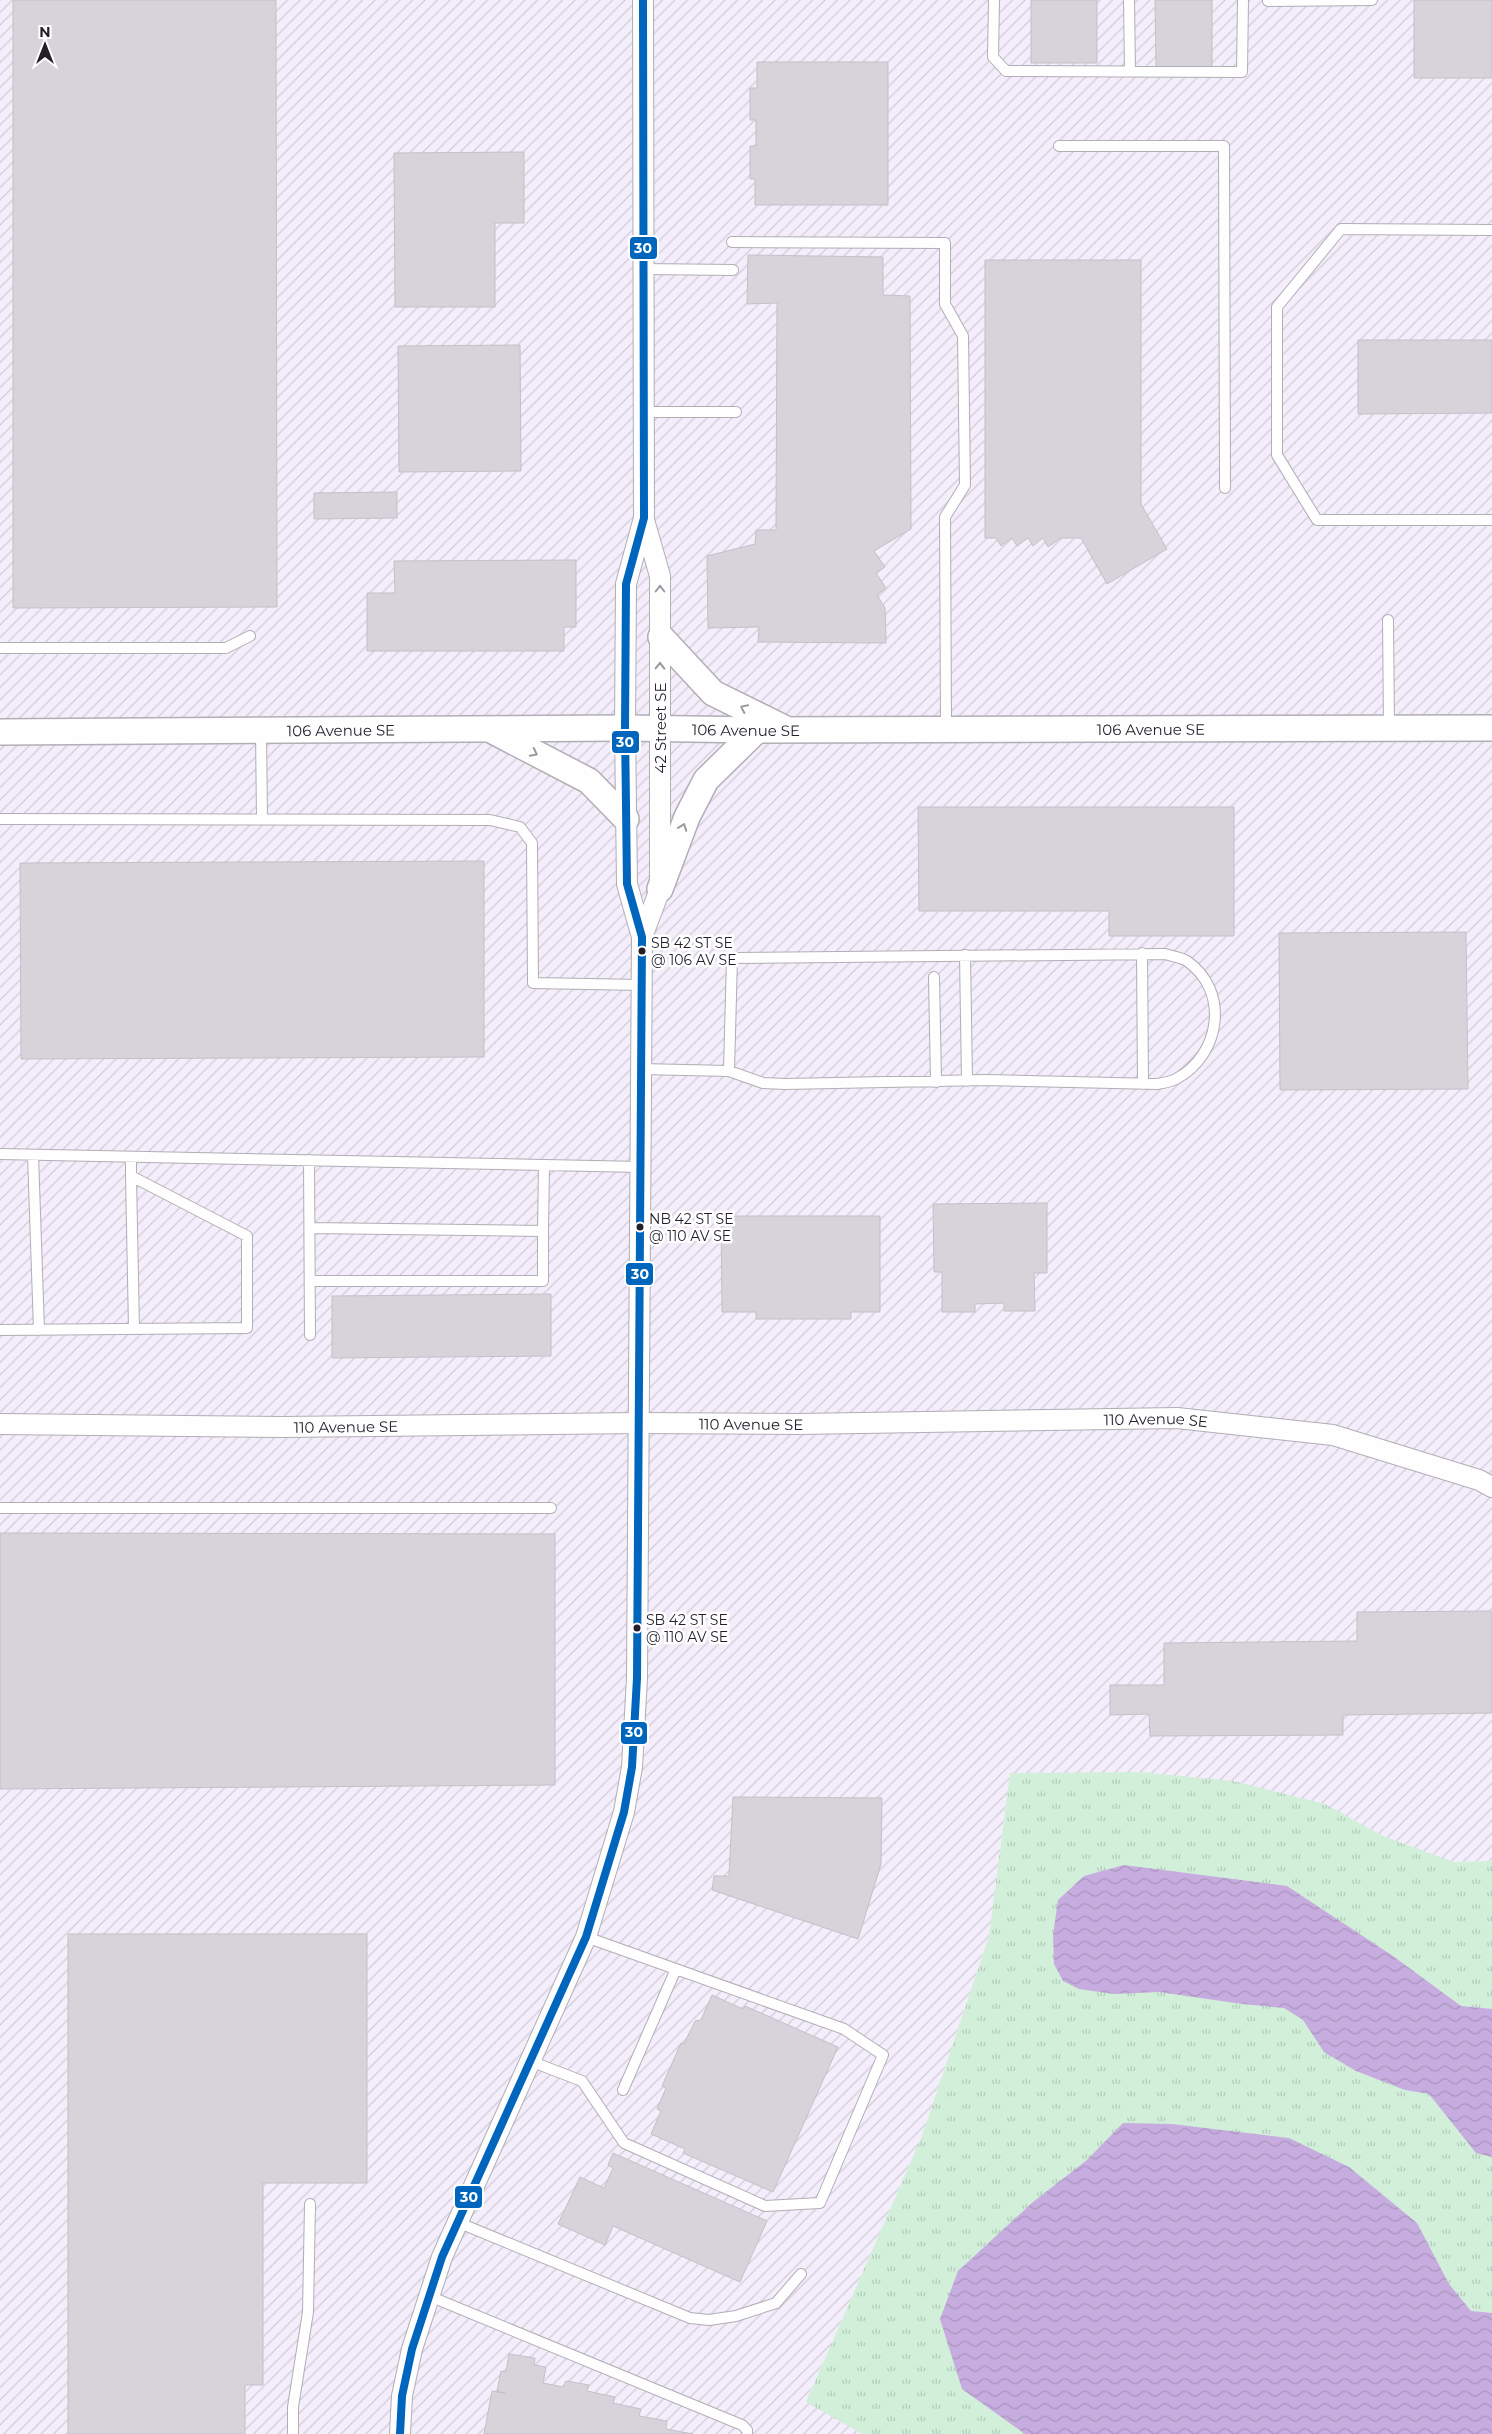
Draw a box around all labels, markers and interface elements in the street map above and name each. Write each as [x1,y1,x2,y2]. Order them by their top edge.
north arrow [20,20,70,70]
text: N [39,23,51,41]
line badge: 30 [629,236,658,260]
text: 30 [633,239,652,257]
one-way arrow [655,584,665,592]
one-way arrow [655,662,665,670]
street label: 42 Street SE [651,683,670,773]
one-way arrow [741,704,750,714]
street label: 106 Avenue SE [1097,719,1205,739]
street label: 106 Avenue SE [287,720,395,740]
street label: 106 Avenue SE [692,720,800,740]
line badge: 30 [611,730,640,754]
text: 30 [615,733,634,751]
one-way arrow [529,747,538,757]
one-way arrow [677,823,687,831]
place label: SB 42 ST SE @ 106 AV SE [651,934,737,969]
marker: SB 42 ST SE @ 106 AV SE [637,946,647,956]
place label: NB 42 ST SE @ 110 AV SE [649,1210,734,1245]
marker: NB 42 ST SE @ 110 AV SE [635,1222,645,1232]
line badge: 30 [625,1262,654,1286]
text: 30 [630,1265,649,1283]
street label: 110 Avenue SE [1103,1408,1209,1431]
street label: 110 Avenue SE [699,1414,803,1434]
street label: 110 Avenue SE [294,1416,398,1436]
place label: SB 42 ST SE @ 110 AV SE [646,1611,728,1646]
marker: SB 42 ST SE @ 110 AV SE [632,1623,642,1633]
line badge: 30 [620,1721,648,1745]
text: 30 [624,1723,643,1741]
line badge: 30 [454,2185,483,2209]
text: 30 [459,2188,478,2206]

